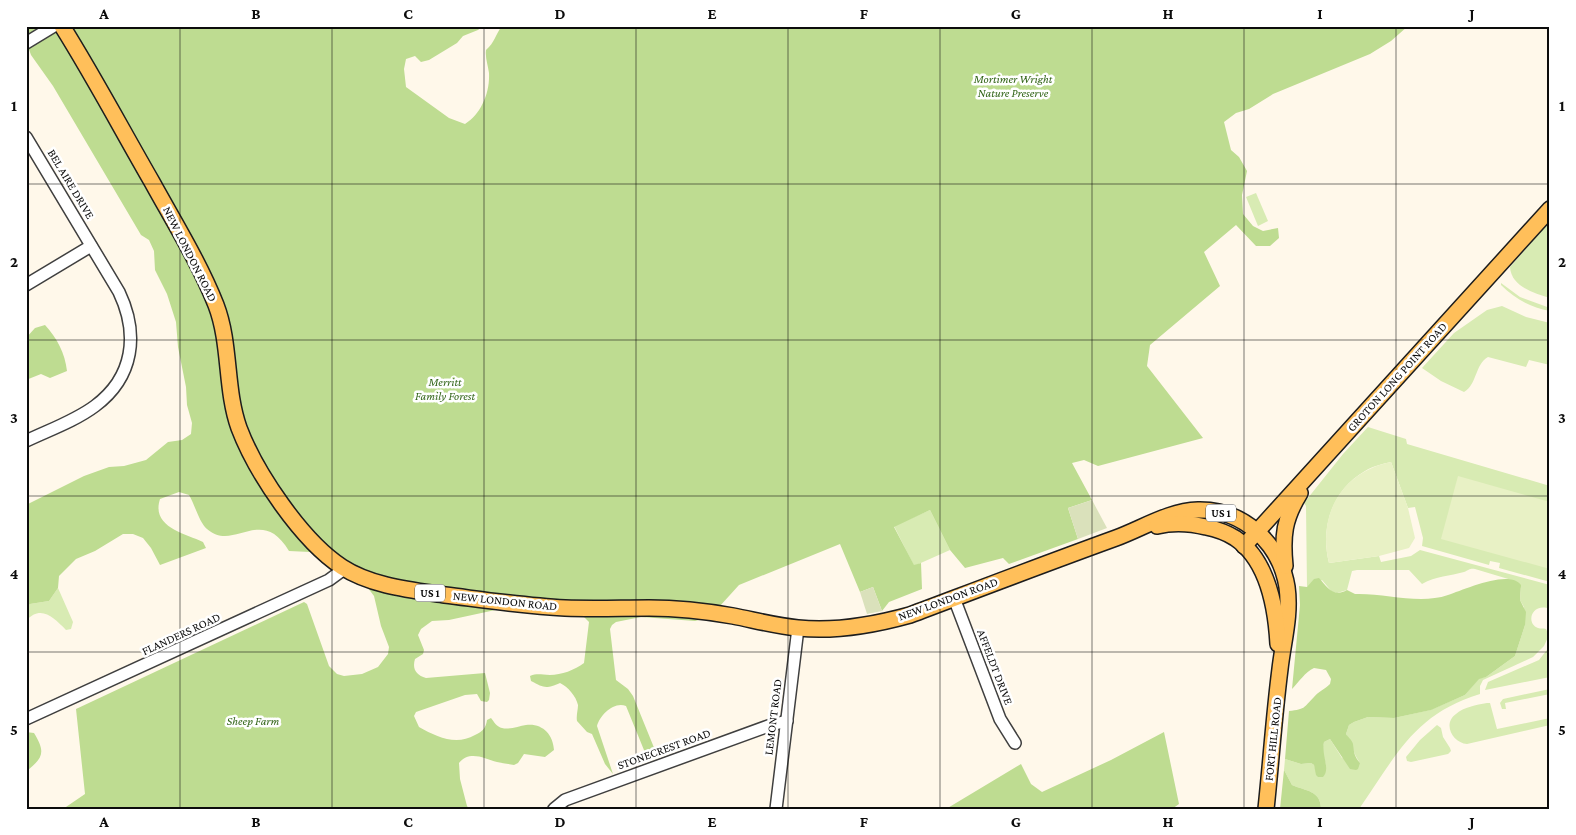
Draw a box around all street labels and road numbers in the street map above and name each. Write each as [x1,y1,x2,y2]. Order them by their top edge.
street label: BEL AIRE DRIVE [45,147,98,222]
street label: NEW LONDON ROAD [160,204,220,304]
street label: GROTON LONG POINT ROAD [1344,320,1450,434]
road number: US 1 [1206,504,1236,522]
street label: NEW LONDON ROAD [896,574,1000,624]
road number: US 1 [415,584,445,602]
street label: NEW LONDON ROAD [452,589,558,613]
street label: FLANDERS ROAD [140,610,222,658]
street label: AFFELDT DRIVE [974,627,1016,707]
street label: LEMONT ROAD [761,678,785,756]
street label: FORT HILL ROAD [1262,696,1284,782]
street label: STONECREST ROAD [615,726,713,772]

